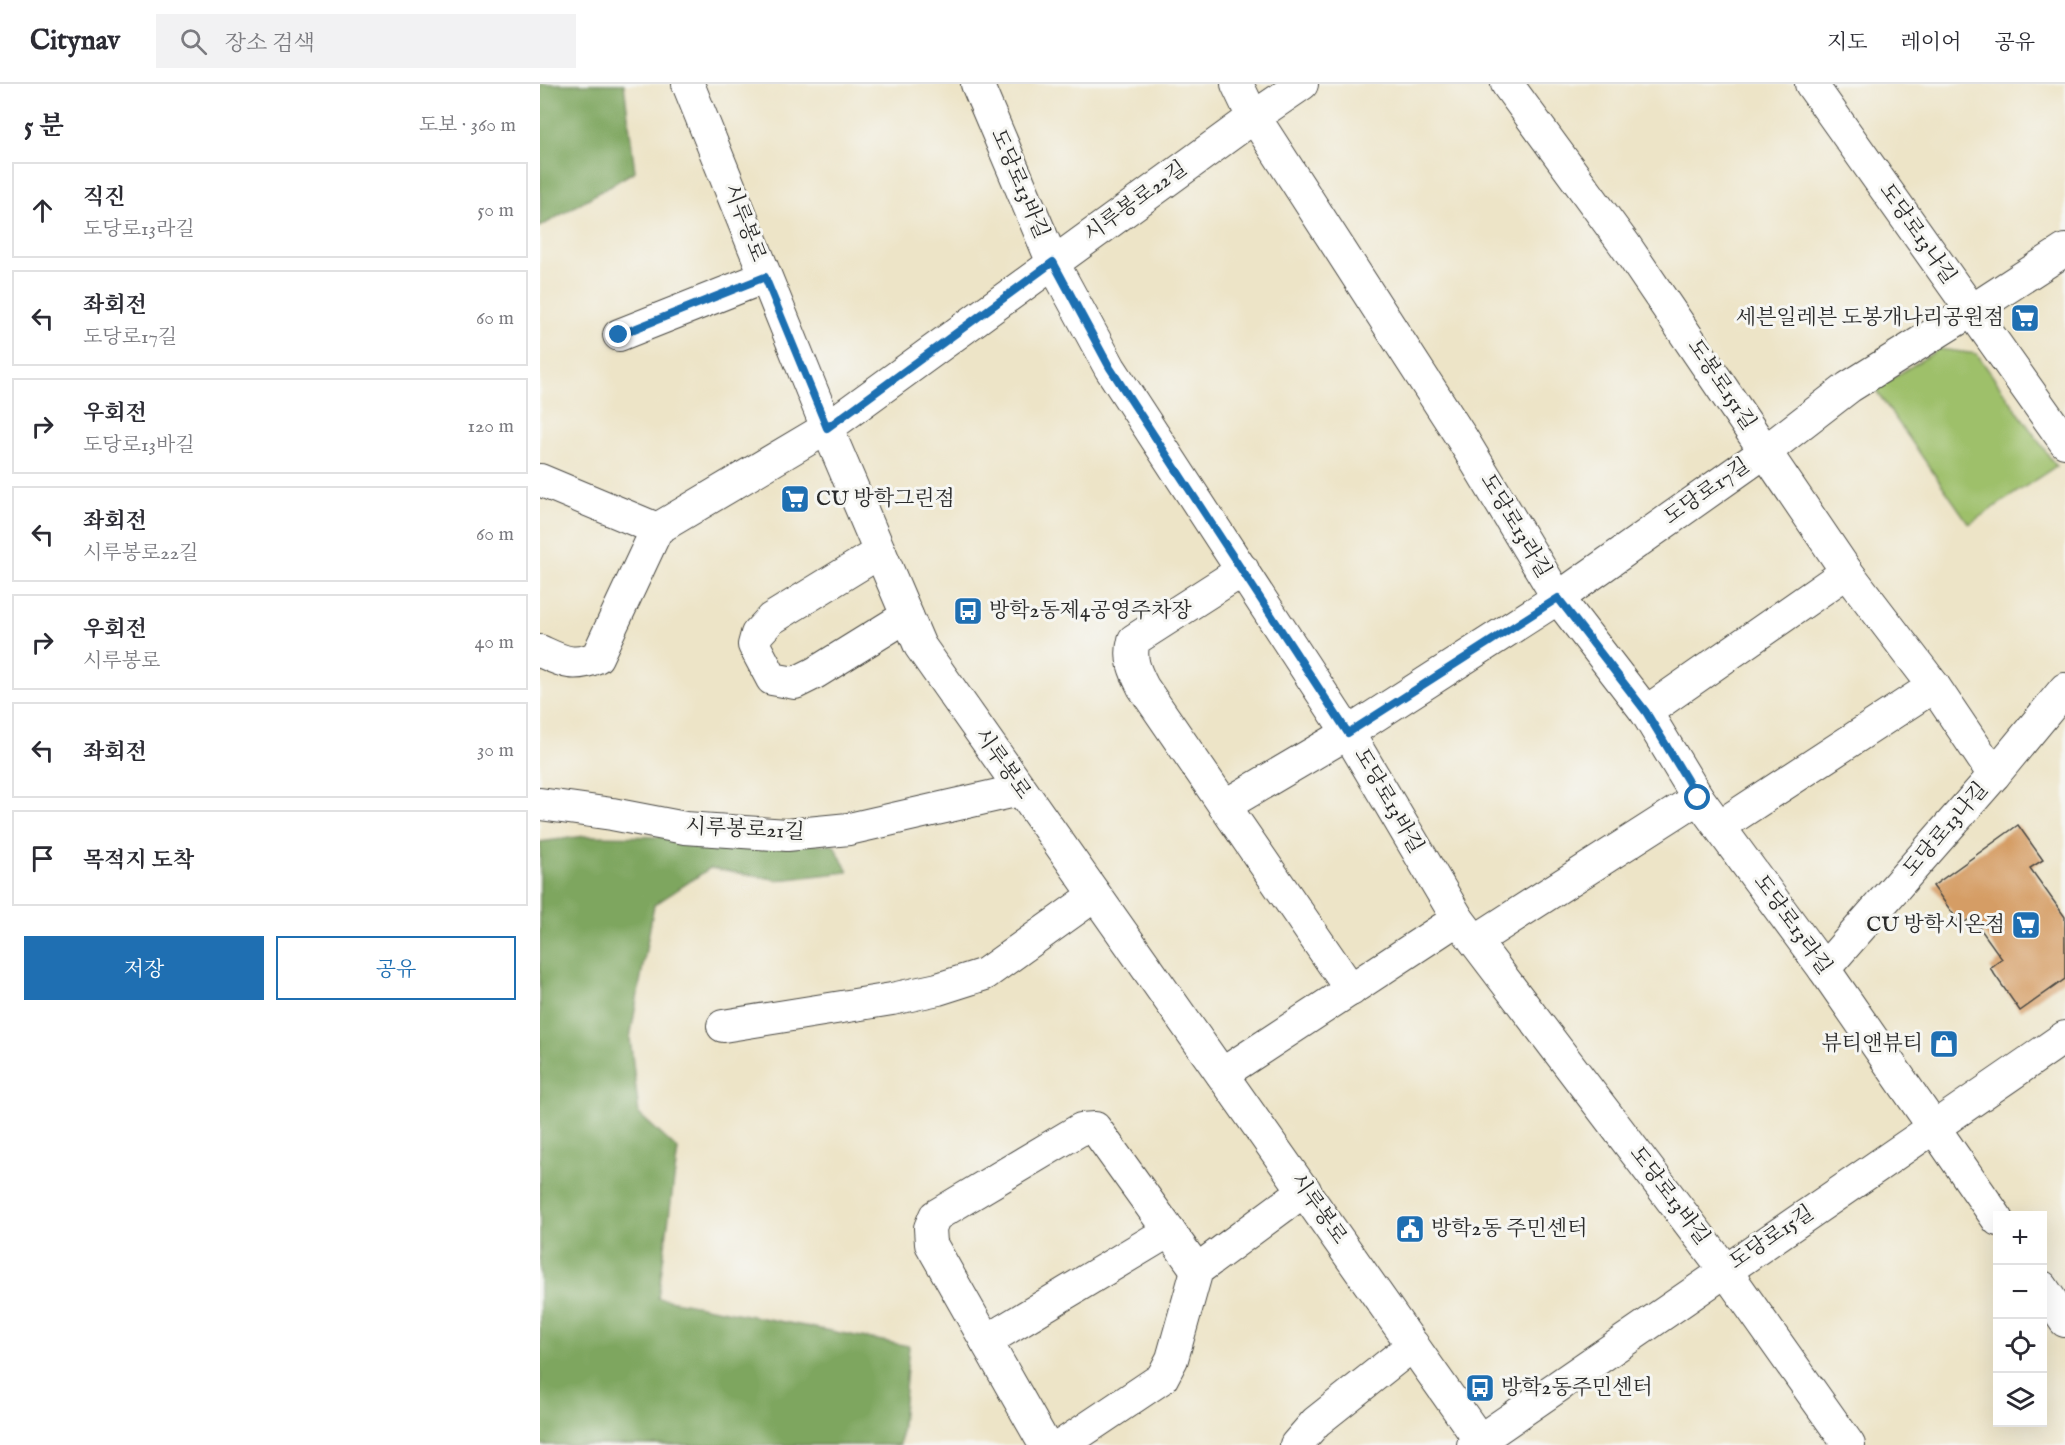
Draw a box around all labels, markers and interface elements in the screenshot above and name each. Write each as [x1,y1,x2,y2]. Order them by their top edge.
search box [156,14,576,68]
text: Citynav [30,24,120,59]
icon: search [177,25,210,58]
text: 장소 검색 [225,30,315,58]
text: 지도 [1827,30,1868,57]
text: 레이어 [1901,30,1961,57]
text: 공유 [1994,30,2035,57]
text: 5 분 [24,110,64,143]
text: 도보 · 360 m [419,113,516,138]
street label: 도당로13바길 [984,125,1054,243]
street label: 시루봉로22길 [1079,155,1193,249]
street label: 도당로13나길 [1872,178,1962,290]
street label: 시루봉로 [717,180,771,266]
text: 직진 [83,184,126,212]
icon: ahead [26,194,59,227]
text: 50 m [477,198,514,223]
text: 도당로13라길 [83,217,195,242]
text: 좌회전 [83,292,147,320]
icon: left [26,302,59,335]
supermarket icon: 세븐일레븐 도봉개나리공원점 [2009,302,2041,334]
place label: 세븐일레븐 도봉개나리공원점 [1736,305,2004,332]
text: 60 m [476,306,514,331]
route end [605,321,631,347]
text: 도당로17길 [83,325,177,350]
street label: 도봉로151길 [1681,334,1761,436]
text: 우회전 [83,400,147,428]
icon: right [26,410,59,443]
text: 120 m [468,414,514,439]
text: 도당로13바길 [83,433,195,458]
street label: 도당로17길 [1659,453,1755,531]
street label: 도당로13라길 [1473,469,1557,583]
supermarket icon: CU 방학그린점 [779,483,811,515]
place label: CU 방학그린점 [816,486,955,513]
text: 좌회전 [83,508,147,536]
icon: left [26,518,59,551]
text: 60 m [476,522,514,547]
text: 시루봉로22길 [83,541,198,566]
bus stop icon: 방학2동제4공영주차장 [952,595,984,627]
place label: 방학2동제4공영주차장 [989,598,1192,625]
text: 우회전 [83,616,147,644]
icon: right [26,626,59,659]
text: 40 m [475,630,514,655]
text: 시루봉로 [83,649,160,674]
street label: 시루봉로 [968,723,1036,805]
icon: left [26,734,59,767]
text: 30 m [477,738,514,763]
text: 좌회전 [83,739,147,767]
street label: 도당로13바길 [1347,744,1429,858]
street label: 도당로13나길 [1897,777,1995,883]
route start [1684,784,1710,810]
street label: 시루봉로21길 [685,813,805,847]
icon: arrive [26,842,59,875]
text: 목적지 도착 [83,847,194,875]
street label: 도당로13라길 [1747,870,1837,980]
supermarket icon: CU 방학시온점 [2010,909,2042,941]
place label: CU 방학시온점 [1866,912,2005,939]
button: 저장 [24,936,264,1000]
button: 공유 [276,936,516,1000]
shop icon: 뷰티앤뷰티 [1928,1028,1960,1060]
place label: 뷰티앤뷰티 [1822,1031,1923,1058]
street label: 도당로13바길 [1623,1141,1715,1251]
street label: 시루봉로 [1284,1168,1352,1250]
street label: 도당로15길 [1724,1200,1820,1276]
map controls [1993,1211,2047,1427]
button: + [1993,1211,2047,1265]
public building icon: 방학2동 주민센터 [1394,1213,1426,1245]
place label: 방학2동 주민센터 [1431,1216,1587,1243]
button: − [1993,1265,2047,1319]
button: locate [1993,1319,2047,1373]
bus stop icon: 방학2동주민센터 [1464,1372,1496,1404]
button: layers [1993,1373,2047,1427]
place label: 방학2동주민센터 [1501,1375,1653,1402]

